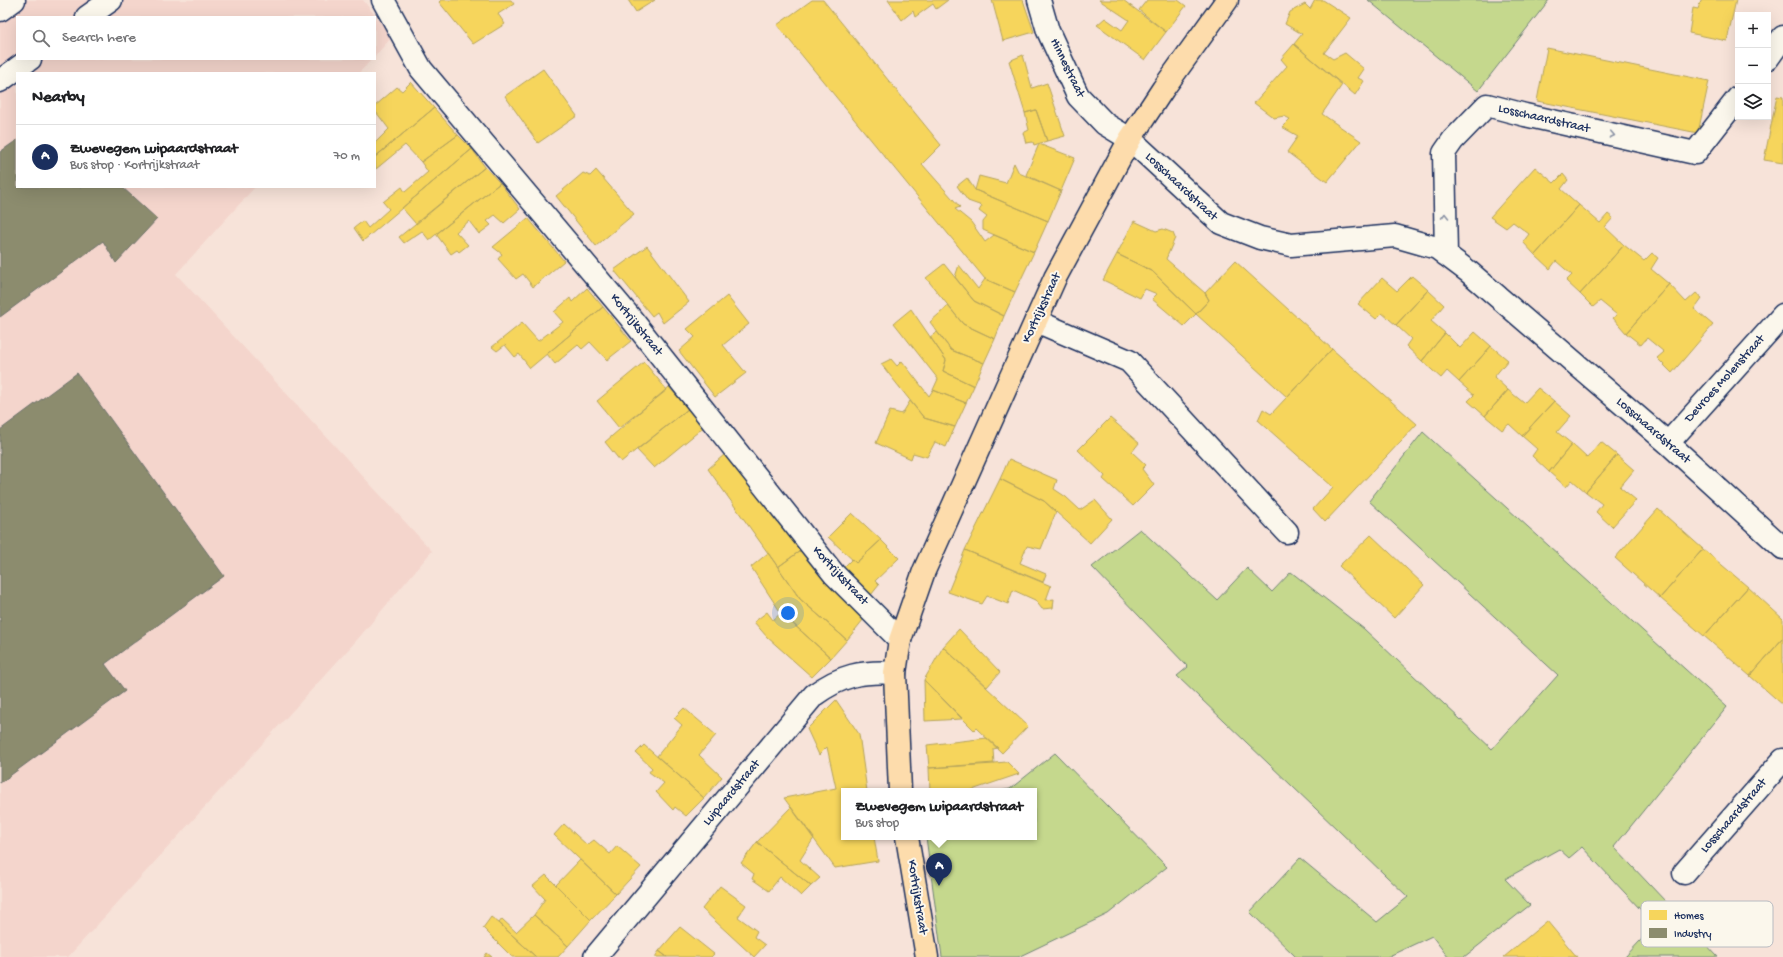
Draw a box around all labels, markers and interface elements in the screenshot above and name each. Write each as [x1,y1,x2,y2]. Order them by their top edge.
map controls [1735,12,1771,120]
button: + [1735,12,1771,48]
search box [16,16,376,60]
icon: search [30,27,52,49]
text: Search here [62,29,136,47]
street label: Hinnestraat [1046,36,1088,101]
button: − [1735,48,1771,84]
button: layers [1735,84,1771,120]
text: Nearby [32,88,85,108]
street label: Losschaardstraat [1497,101,1593,137]
one-way arrow [1609,130,1615,138]
text: Zwevegem Luipaardstraat [70,140,238,158]
text: A [41,149,49,164]
text: 70 m [334,149,360,164]
street label: Losschaardstraat [1142,150,1222,226]
text: Bus stop · Kortrijkstraat [70,158,199,173]
one-way arrow [1441,213,1450,219]
street label: Kortrijkstraat [1019,269,1065,345]
street label: Kortrijkstraat [606,291,667,360]
street label: Devroes Molenstraat [1681,331,1769,427]
street label: Losschaardstraat [1613,395,1695,468]
street label: Kortrijkstraat [809,543,872,610]
your location [778,603,798,623]
street label: Luipaardstraat [700,756,765,829]
street label: Losschaardstraat [1698,774,1771,856]
popup [841,788,1037,840]
text: Zwevegem Luipaardstraat [855,798,1023,816]
text: Bus stop [855,816,899,831]
pin: A [926,853,952,886]
street label: Kortrijkstraat [904,859,931,937]
legend [1641,901,1773,947]
text: Homes [1674,911,1704,923]
text: Industry [1674,929,1712,941]

